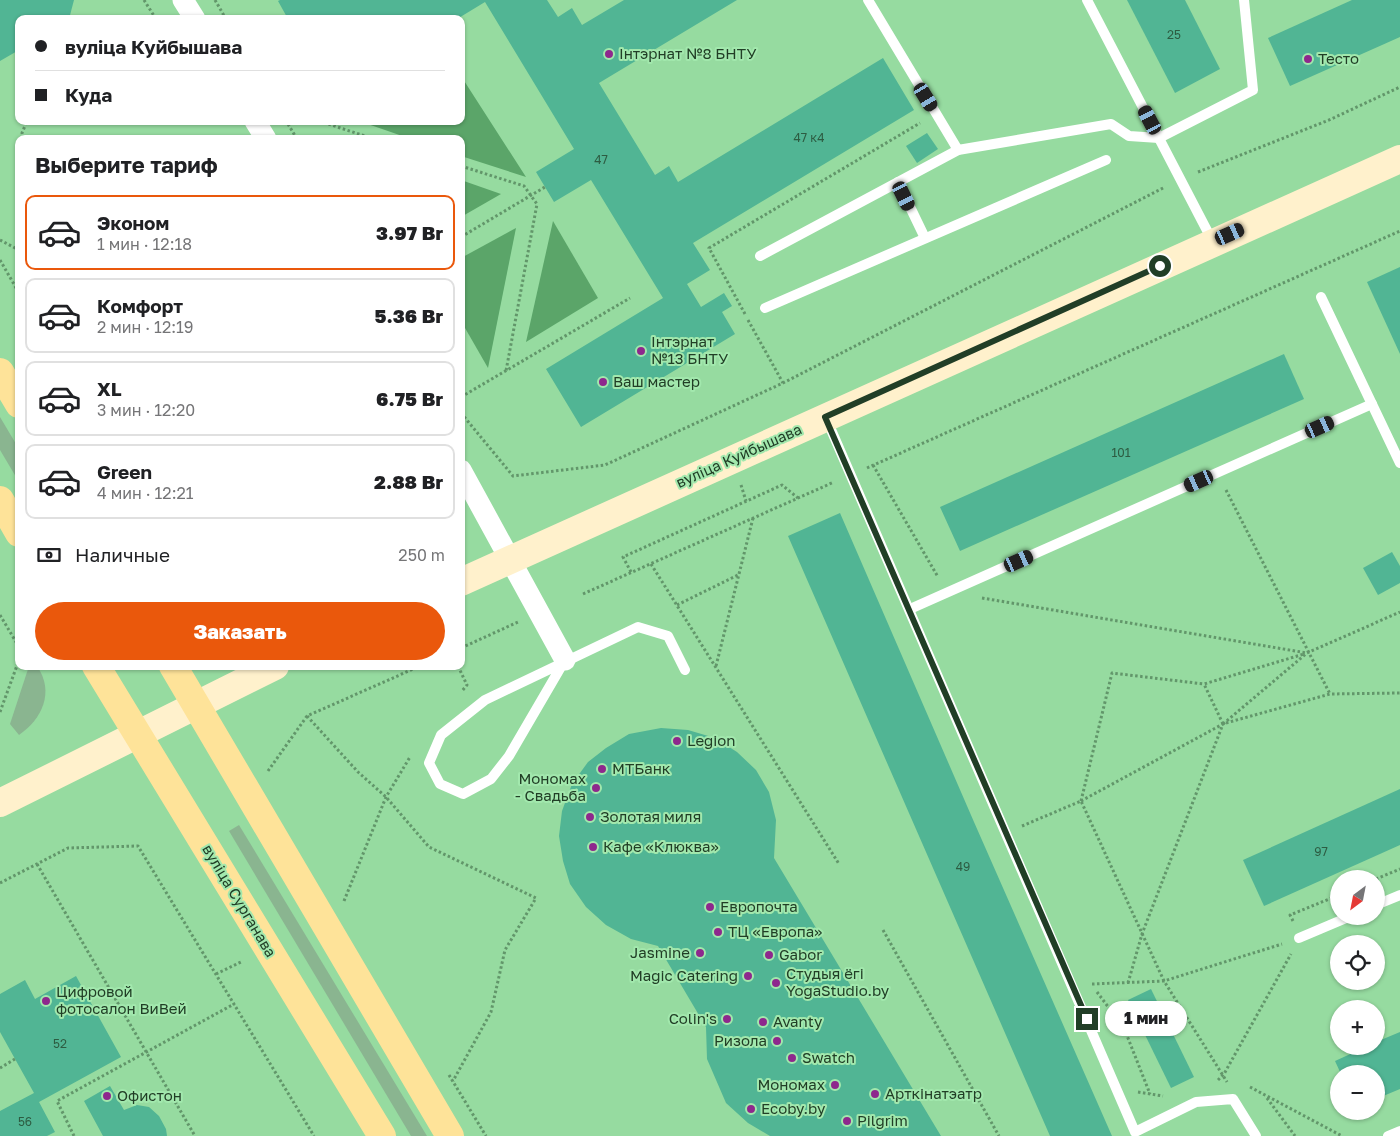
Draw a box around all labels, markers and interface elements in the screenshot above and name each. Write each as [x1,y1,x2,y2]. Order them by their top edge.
house number: 25 [1167,27,1181,42]
text: вуліца Куйбышава [65,35,242,58]
place label: Інтэрнат №8 БНТУ [619,44,757,62]
marker: Інтэрнат №8 БНТУ [603,48,615,60]
place label: Тесто [1318,49,1359,67]
marker: Тесто [1302,53,1314,65]
car [911,80,940,114]
text: Куда [65,83,112,106]
car [1136,103,1163,137]
house number: 47 к4 [794,130,824,145]
text: Выберите тариф [35,151,218,178]
house number: 47 [594,152,608,167]
car [890,179,917,213]
icon: car [37,210,82,255]
text: Эконом [97,211,169,234]
text: 3.97 Br [376,221,443,244]
car [1213,221,1246,247]
text: 1 мин · 12:18 [97,234,192,254]
route start [1149,255,1171,277]
icon: car [37,293,82,338]
text: Комфорт [97,294,183,317]
text: 5.36 Br [375,304,443,327]
text: 2 мин · 12:19 [97,317,193,337]
place label: Інтэрнат №13 БНТУ [651,332,728,367]
marker: Інтэрнат №13 БНТУ [635,345,647,357]
place label: Ваш мастер [613,372,700,390]
icon: car [37,376,82,421]
marker: Ваш мастер [597,376,609,388]
text: XL [97,377,122,400]
text: 6.75 Br [376,387,443,410]
text: 3 мин · 12:20 [97,400,195,420]
car [1303,414,1336,440]
street label: вуліца Куйбышава [673,419,804,491]
house number: 101 [1111,445,1131,460]
icon: car [37,459,82,504]
text: Green [97,460,152,483]
car [1182,468,1215,494]
text: 2.88 Br [374,470,443,493]
text: 4 мин · 12:21 [97,483,193,503]
icon: cash [35,541,63,569]
text: Наличные [75,543,170,566]
text: 250 m [398,545,445,565]
car [1002,548,1035,574]
button: Заказать [35,602,445,660]
place label: Legion [687,731,736,749]
marker: Legion [671,735,683,747]
place label: МТБанк [612,759,671,777]
marker: МТБанк [596,763,608,775]
place label: Мономах - Свадьба [515,769,586,804]
marker: Мономах - Свадьба [590,782,602,794]
place label: Золотая миля [600,807,701,825]
marker: Золотая миля [584,811,596,823]
place label: Кафе «Клюква» [603,837,719,855]
street label: вуліца Сурганава [199,841,281,960]
marker: Кафе «Клюква» [587,841,599,853]
house number: 97 [1314,844,1328,859]
house number: 49 [956,859,970,874]
north arrow [1330,870,1385,925]
map controls [1330,870,1385,1120]
place label: Европочта [720,897,798,915]
marker: Европочта [704,901,716,913]
place label: ТЦ «Европа» [728,922,822,940]
marker: ТЦ «Европа» [712,926,724,938]
button: locate [1330,935,1385,990]
place label: Jasmine [630,943,690,961]
place label: Gabor [779,945,822,963]
marker: Jasmine [694,947,706,959]
marker: Gabor [763,949,775,961]
place label: Студыя ёгі YogaStudio.by [786,964,890,999]
place label: Magic Catering [630,966,738,984]
marker: Magic Catering [742,970,754,982]
marker: Студыя ёгі YogaStudio.by [770,977,782,989]
place label: Цифровой фотосалон ВиВей [56,982,187,1017]
marker: Цифровой фотосалон ВиВей [40,995,52,1007]
button: + [1330,1000,1385,1055]
callout: 1 мин [1104,1002,1187,1036]
route end [1076,1008,1098,1030]
text: 1 мин [1124,1008,1168,1028]
place label: Colin's [669,1009,717,1027]
place label: Avanty [773,1012,823,1030]
marker: Colin's [721,1013,733,1025]
marker: Avanty [757,1016,769,1028]
place label: Ризола [714,1031,767,1049]
marker: Ризола [771,1035,783,1047]
house number: 52 [53,1036,67,1051]
place label: Swatch [802,1048,855,1066]
marker: Swatch [786,1052,798,1064]
button: − [1330,1065,1385,1120]
place label: Мономах [757,1075,825,1093]
marker: Мономах [829,1079,841,1091]
place label: Арткінатэатр [885,1084,982,1102]
place label: Офистон [117,1086,182,1104]
marker: Арткінатэатр [869,1088,881,1100]
marker: Офистон [101,1090,113,1102]
place label: Ecoby.by [761,1099,826,1117]
marker: Ecoby.by [745,1103,757,1115]
place label: Pilgrim [857,1111,908,1129]
house number: 56 [18,1114,32,1129]
marker: Pilgrim [841,1115,853,1127]

